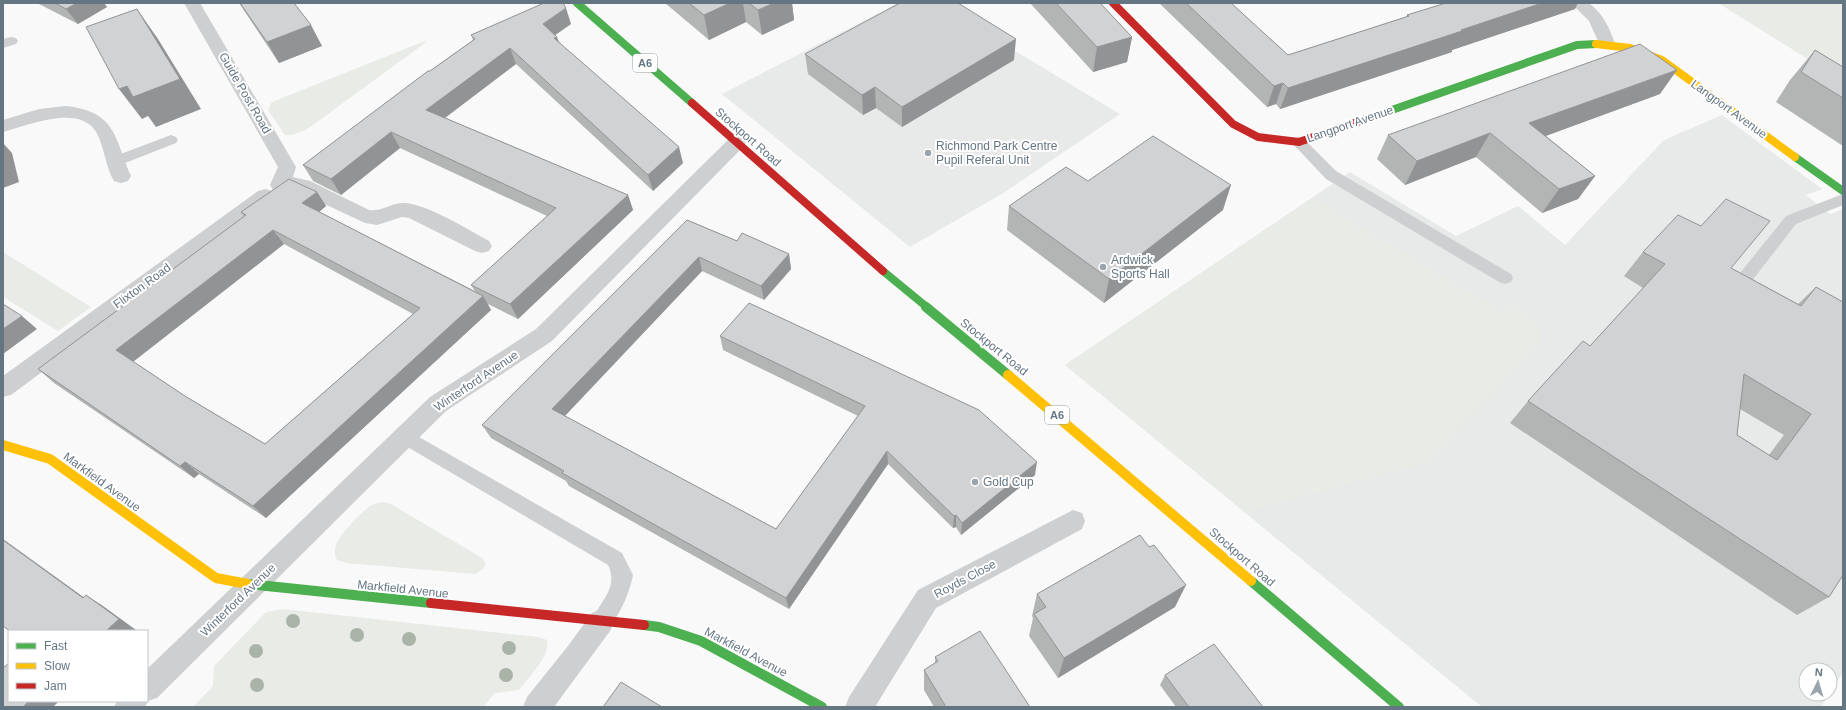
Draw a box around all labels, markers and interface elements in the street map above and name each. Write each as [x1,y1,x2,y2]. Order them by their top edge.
street label: Guide Post Road [216,50,274,136]
road number: A6 [633,54,657,72]
street label: Langport Avenue [1688,77,1770,141]
street label: Langport Avenue [1305,103,1395,145]
street label: Stockport Road [712,105,784,169]
place label: Richmond Park Centre Pupil Referal Unit [936,139,1058,167]
marker: Richmond Park Centre Pupil Referal Unit [923,148,933,158]
place label: Ardwick Sports Hall [1111,253,1170,281]
street label: Flixton Road [111,261,173,311]
marker: Ardwick Sports Hall [1098,262,1108,272]
street label: Stockport Road [957,316,1031,378]
street label: Winterford Avenue [431,347,521,414]
road number: A6 [1045,406,1069,424]
street label: Markfield Avenue [61,449,144,515]
place label: Gold Cup [983,475,1034,489]
marker: Gold Cup [970,477,980,487]
street label: Stockport Road [1206,525,1278,589]
street label: Royds Close [932,557,999,601]
street label: Winterford Avenue [198,561,279,639]
street label: Markfield Avenue [357,577,450,601]
street label: Markfield Avenue [702,624,790,680]
legend [8,630,148,702]
text: Fast [44,639,68,653]
text: Slow [44,659,70,673]
north arrow [1798,662,1838,702]
text: N [1814,666,1823,678]
text: Jam [44,679,67,693]

